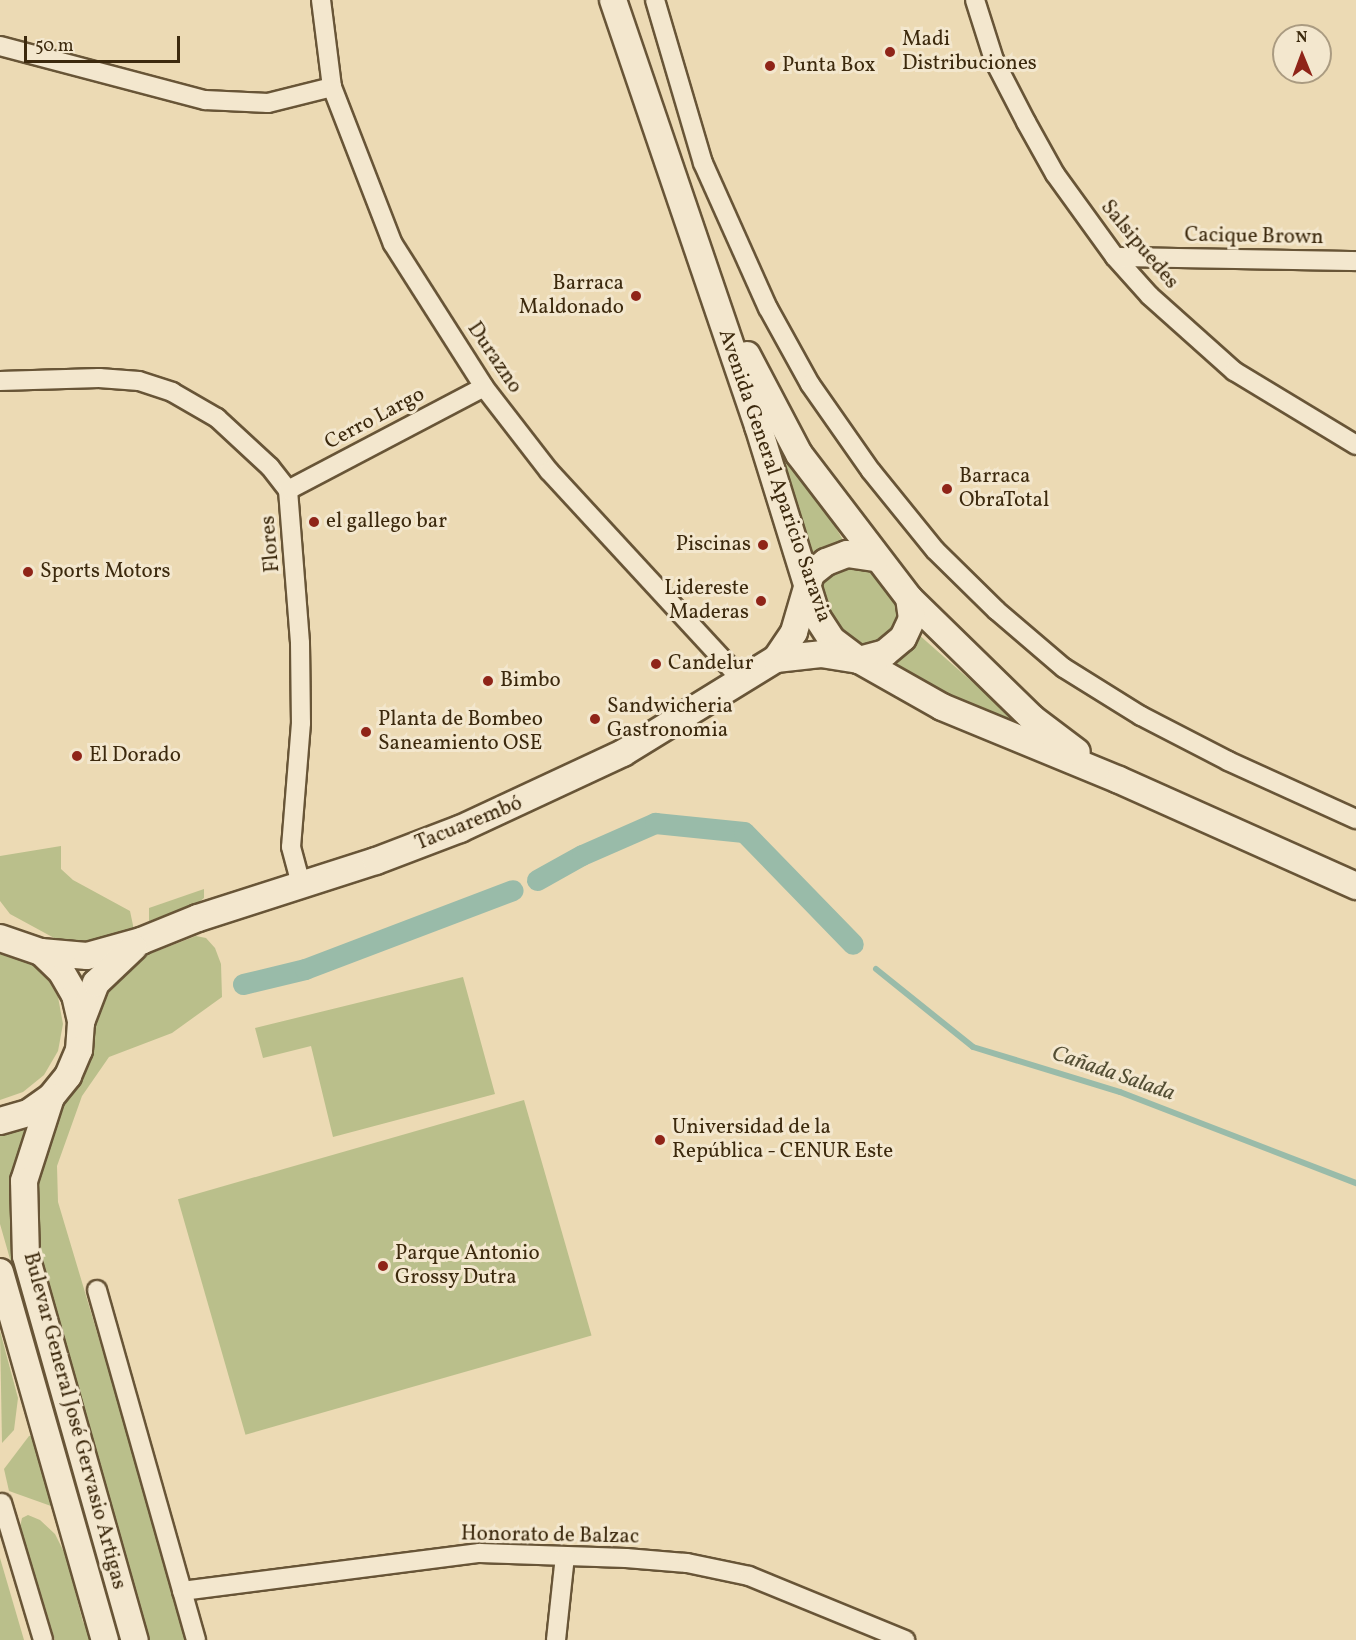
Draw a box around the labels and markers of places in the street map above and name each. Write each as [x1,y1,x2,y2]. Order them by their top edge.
place label: Madi Distribuciones [902,27,1037,77]
marker: Madi Distribuciones [883,45,897,59]
place label: Punta Box [782,53,875,79]
marker: Punta Box [763,59,777,73]
place label: Barraca Maldonado [519,271,624,321]
marker: Barraca Maldonado [629,289,643,303]
place label: Barraca ObraTotal [959,464,1049,514]
marker: Barraca ObraTotal [940,482,954,496]
place label: el gallego bar [326,509,447,535]
marker: el gallego bar [307,515,321,529]
place label: Piscinas [676,532,751,558]
marker: Piscinas [756,538,770,552]
place label: Sports Motors [40,559,171,585]
marker: Sports Motors [21,565,35,579]
place label: Lidereste Maderas [664,576,749,626]
marker: Lidereste Maderas [754,594,768,608]
place label: Candelur [668,651,753,677]
marker: Candelur [649,657,663,671]
place label: Bimbo [500,668,561,694]
marker: Bimbo [481,674,495,688]
place label: Sandwicheria Gastronomia [607,694,733,744]
place label: Planta de Bombeo Saneamiento OSE [378,707,543,757]
marker: Sandwicheria Gastronomia [588,712,602,726]
marker: Planta de Bombeo Saneamiento OSE [359,725,373,739]
place label: El Dorado [89,743,181,769]
marker: El Dorado [70,749,84,763]
place label: Universidad de la República - CENUR Este [672,1115,894,1165]
marker: Universidad de la República - CENUR Este [653,1133,667,1147]
place label: Parque Antonio Grossy Dutra [395,1241,540,1291]
marker: Parque Antonio Grossy Dutra [376,1259,390,1273]

